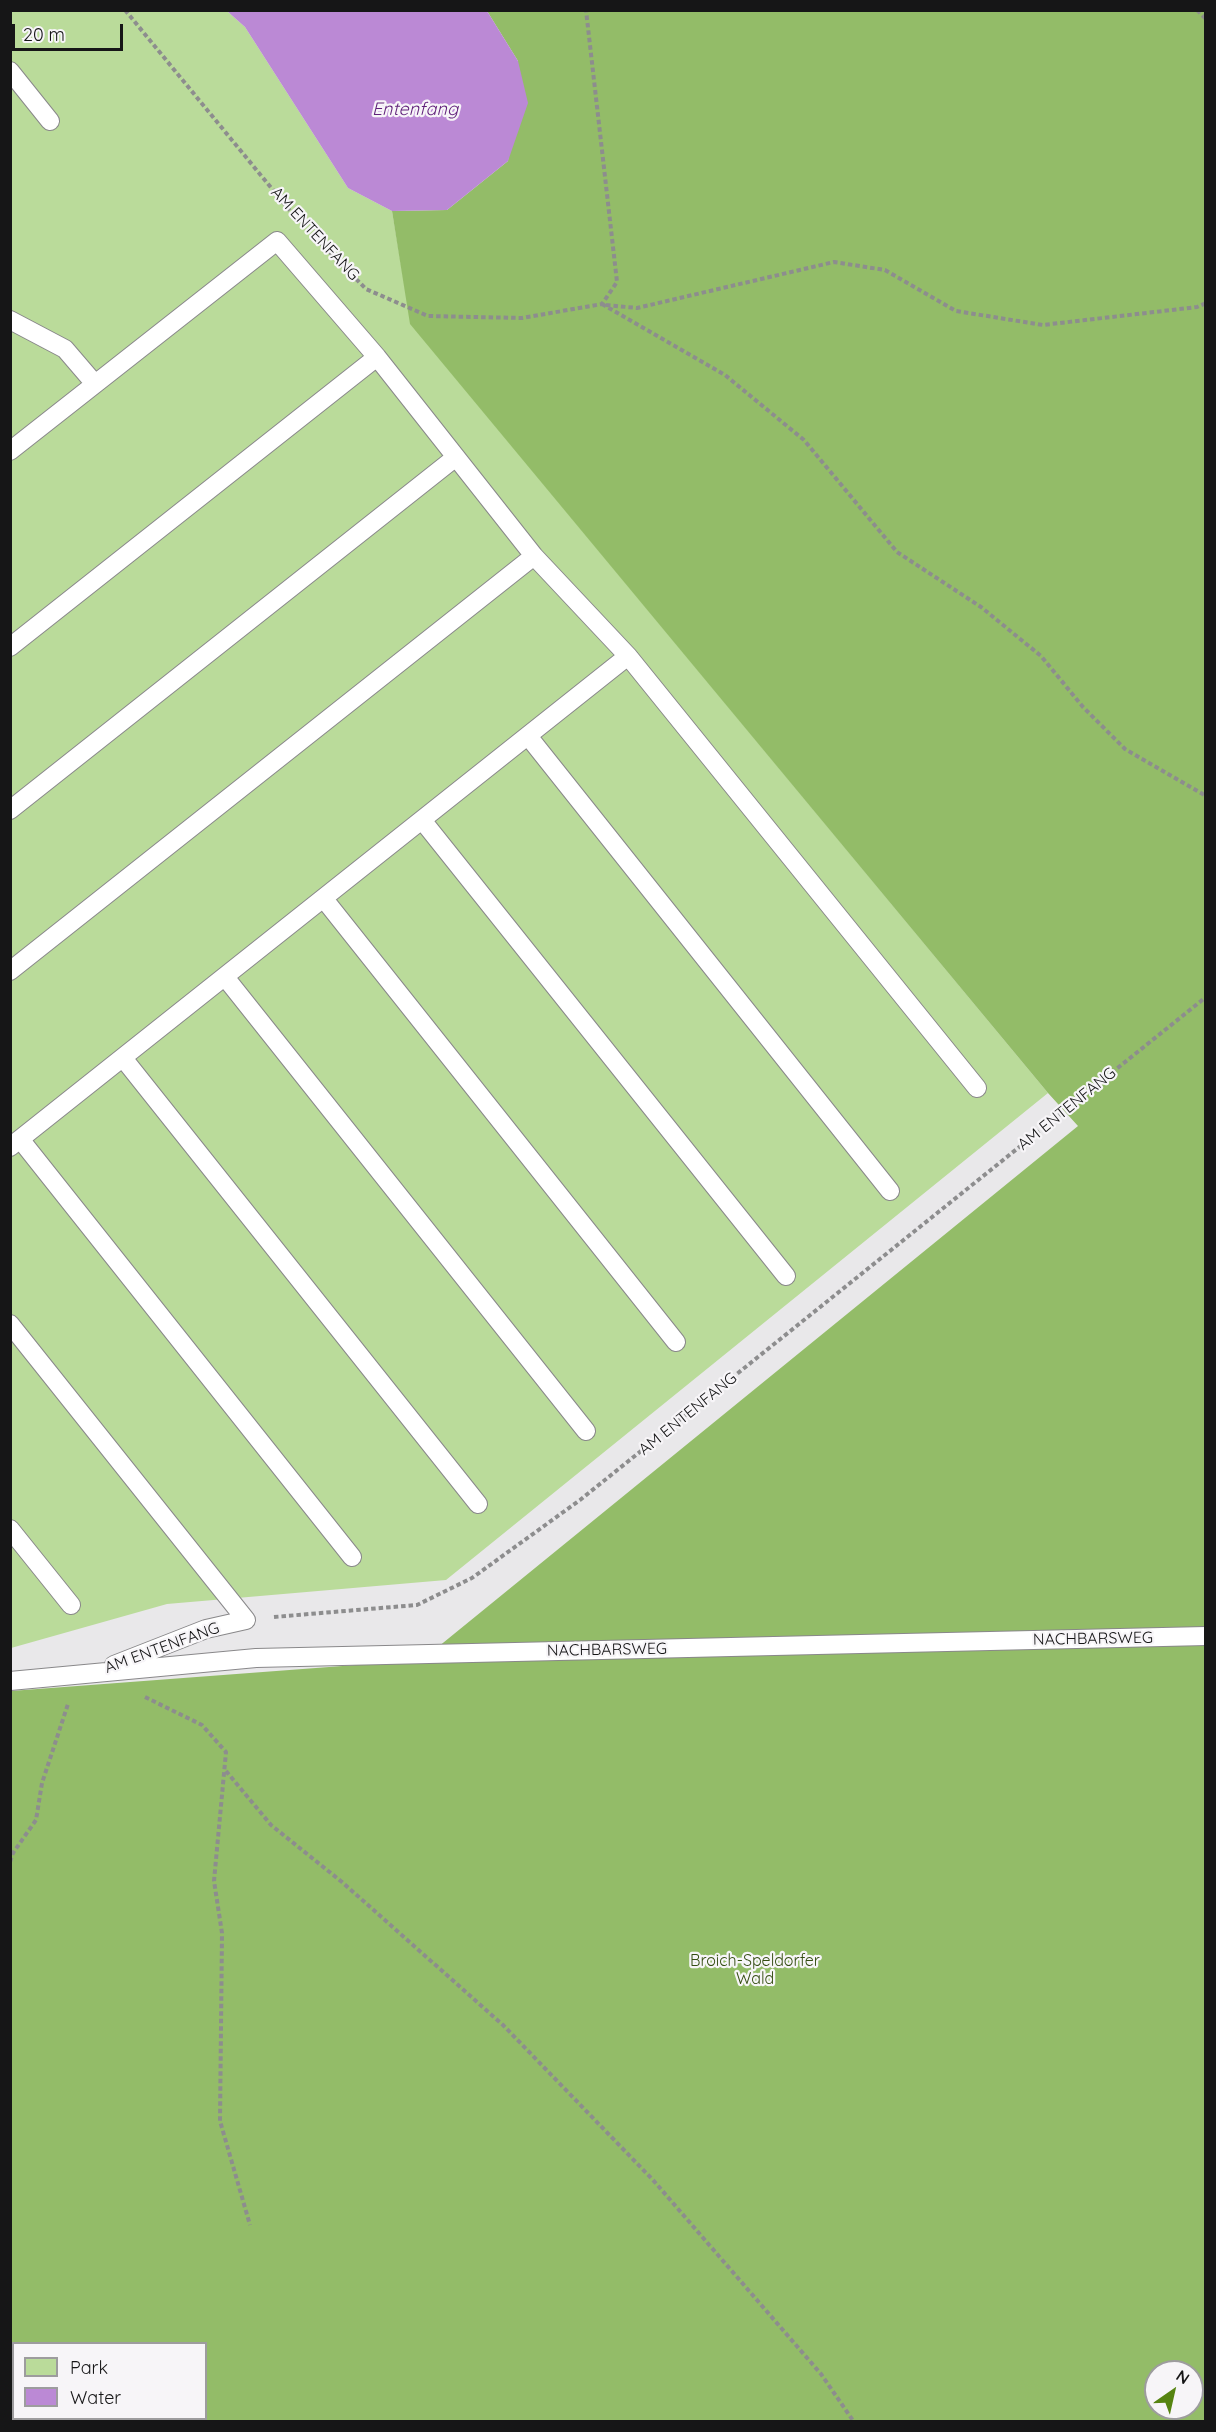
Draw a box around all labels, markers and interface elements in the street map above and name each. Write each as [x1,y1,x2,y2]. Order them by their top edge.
scale bar [15,12,126,50]
text: 20 m [23,23,65,46]
water label: Entenfang [372,99,458,121]
street label: AM ENTENFANG [267,183,363,285]
street label: AM ENTENFANG [1014,1064,1120,1154]
street label: AM ENTENFANG [635,1369,741,1459]
street label: AM ENTENFANG [102,1618,222,1678]
street label: NACHBARSWEG [1033,1628,1153,1650]
street label: NACHBARSWEG [547,1639,667,1661]
park label: Broich-Speldorfer Wald [690,1951,820,1989]
legend [12,2342,207,2420]
text: Park [70,2356,108,2379]
north arrow [1144,2360,1204,2420]
text: N [1172,2365,1193,2388]
text: Water [70,2386,121,2409]

